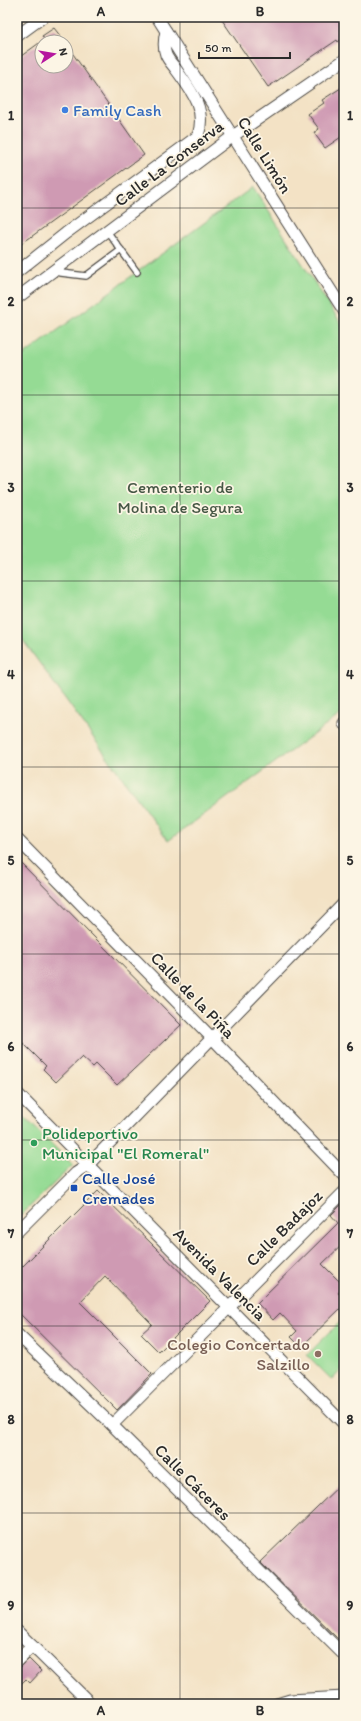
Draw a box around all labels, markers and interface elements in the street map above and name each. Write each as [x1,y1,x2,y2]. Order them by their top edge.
text: A [96,4,106,19]
text: B [256,4,265,19]
north arrow [34,34,74,74]
scale bar [199,34,290,60]
text: 50 m [205,41,231,55]
text: N [56,47,70,57]
place label: Family Cash [73,100,162,120]
marker: Family Cash [60,105,70,115]
text: 1 [8,108,14,123]
text: 1 [347,108,353,123]
street label: Calle Limón [234,113,297,197]
street label: Calle La Conserva [111,116,227,210]
text: 2 [8,294,15,309]
text: 2 [347,294,354,309]
park label: Cementerio de Molina de Segura [117,477,243,517]
text: 3 [7,480,15,495]
text: 3 [346,480,354,495]
text: 4 [7,667,15,682]
text: 4 [346,667,354,682]
text: 5 [8,853,15,868]
text: 5 [347,853,354,868]
street label: Calle de la Piña [147,948,239,1043]
text: 6 [8,1039,15,1054]
text: 6 [347,1039,354,1054]
place label: Polideportivo Municipal "El Romeral" [42,1123,209,1163]
marker: Polideportivo Municipal "El Romeral" [29,1138,39,1148]
place label: Calle José Cremades [82,1168,156,1208]
marker: Calle José Cremades [69,1183,79,1193]
street label: Calle Badajoz [242,1186,326,1270]
street label: Avenida Valencia [169,1223,271,1325]
text: 7 [7,1226,15,1241]
text: 7 [346,1226,354,1241]
place label: Colegio Concertado Salzillo [167,1334,310,1374]
marker: Colegio Concertado Salzillo [313,1349,323,1359]
text: 8 [7,1412,15,1427]
text: 8 [346,1412,354,1427]
street label: Calle Cáceres [151,1440,235,1524]
text: 9 [8,1598,15,1613]
text: 9 [347,1598,354,1613]
text: A [96,1703,106,1718]
text: B [256,1703,265,1718]

